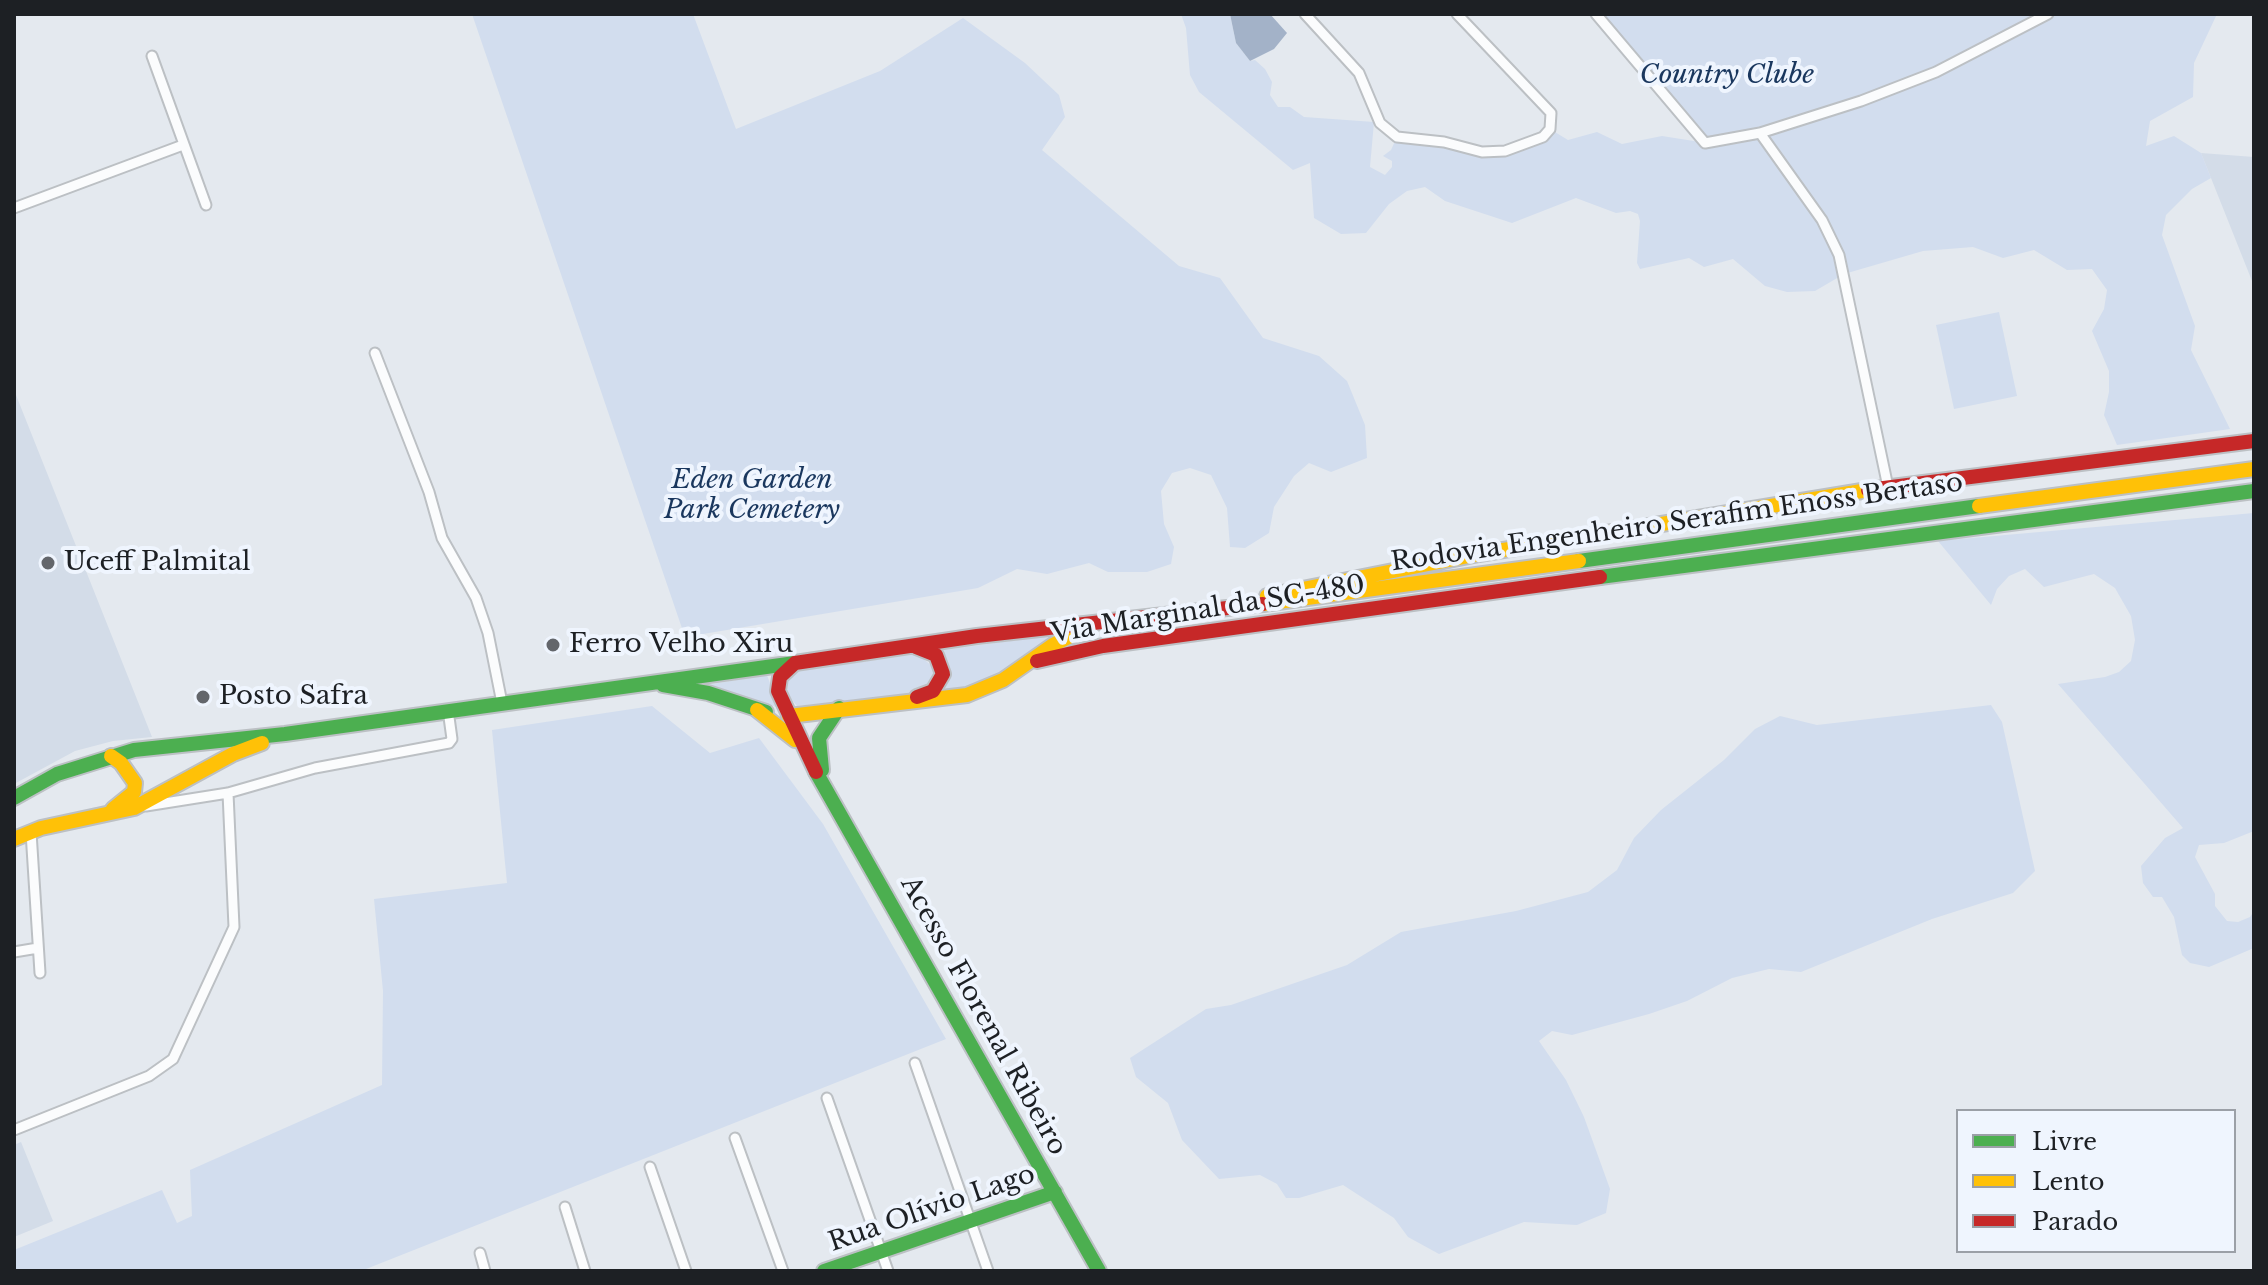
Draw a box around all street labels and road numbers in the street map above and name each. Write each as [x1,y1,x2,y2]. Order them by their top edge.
street label: Rodovia Engenheiro Serafim Enoss Bertaso [1389,467,1965,579]
street label: Via Marginal da SC-480 [1049,570,1367,650]
street label: Acesso Florenal Ribeiro [893,871,1073,1161]
street label: Rua Olívio Lago [825,1159,1039,1259]

